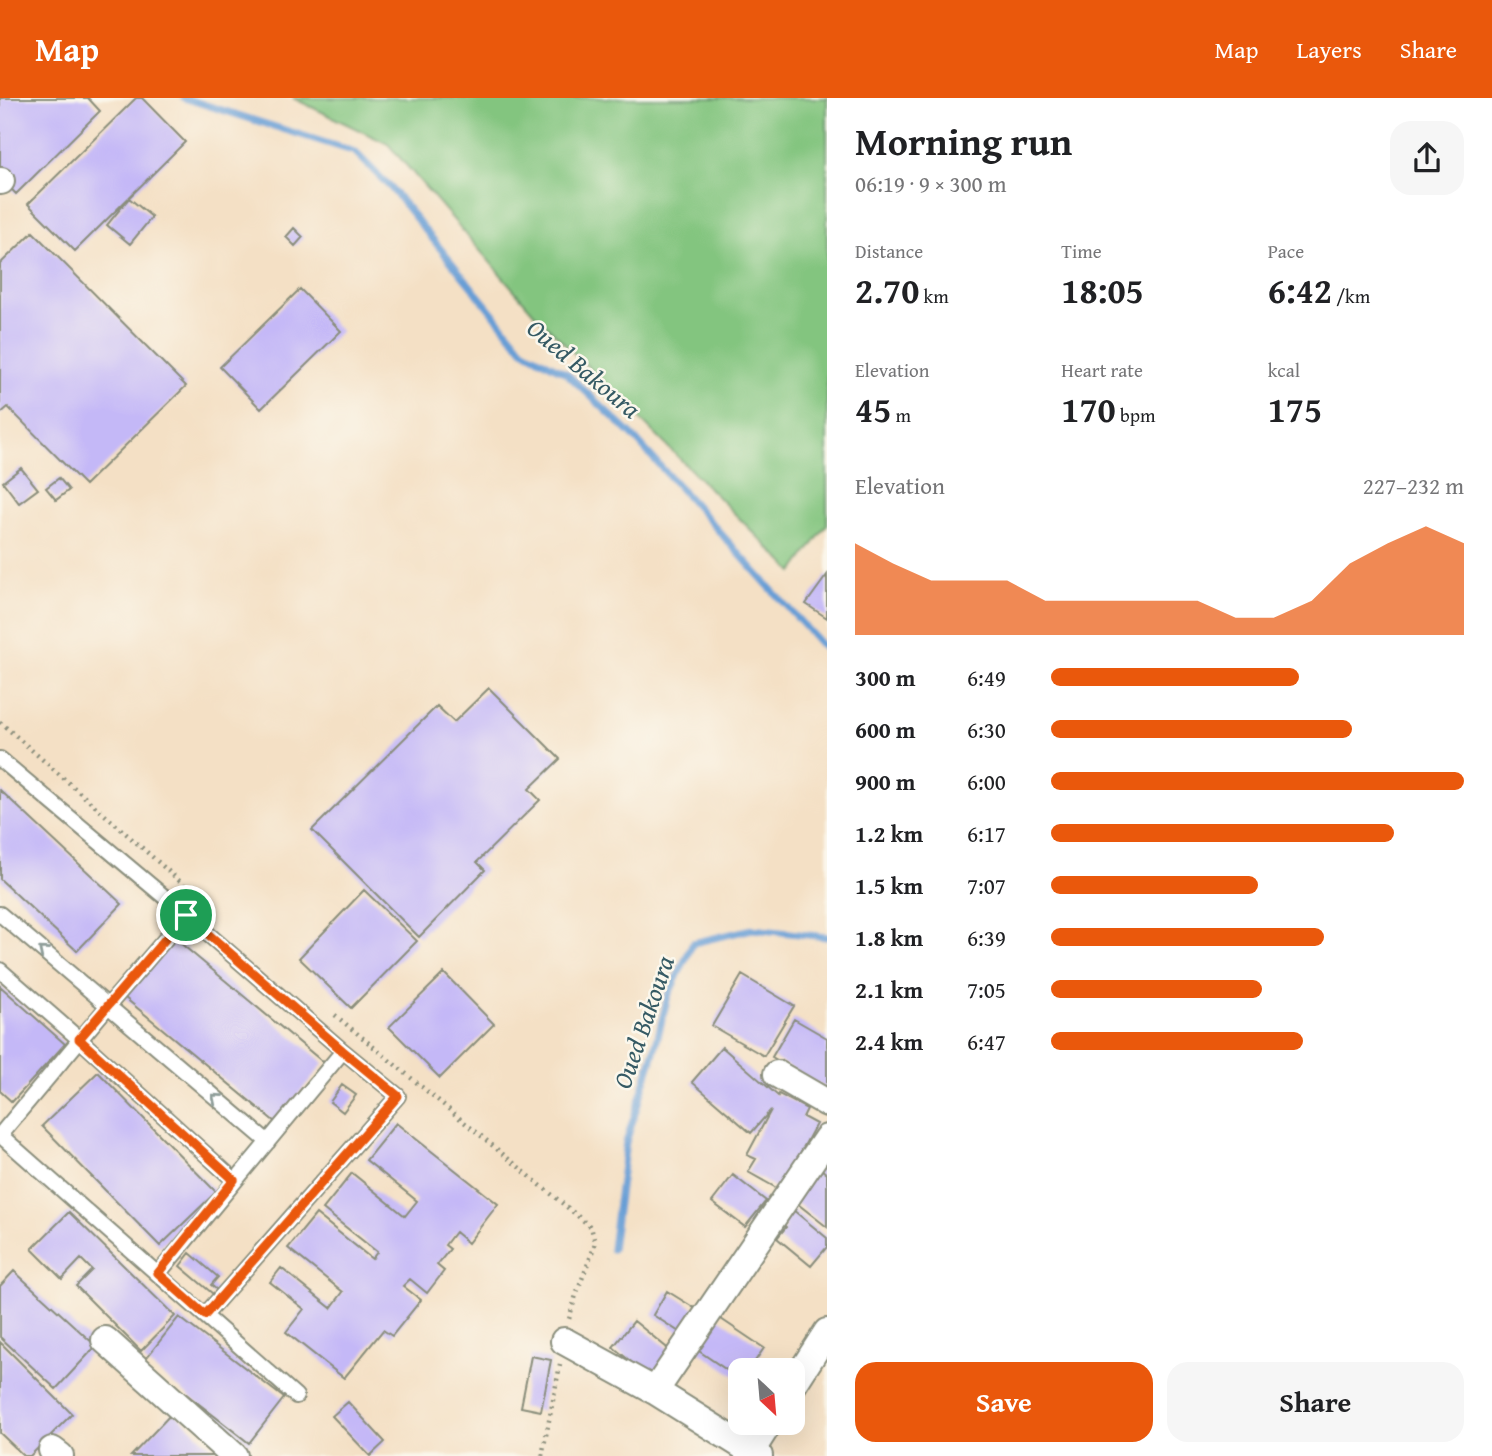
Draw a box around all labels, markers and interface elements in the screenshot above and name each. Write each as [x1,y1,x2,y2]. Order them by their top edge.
text: Map [35,25,99,73]
text: Map [1215,32,1258,67]
text: Layers [1296,32,1362,67]
text: Share [1400,32,1457,67]
text: Morning run [855,113,1072,169]
button: share [1390,121,1464,195]
text: 06:19 · 9 × 300 m [855,167,1007,200]
text: Distance [855,237,923,265]
text: Time [1061,237,1102,265]
text: Pace [1268,237,1304,265]
text: 2.70 [855,265,919,316]
text: 18:05 [1061,265,1144,316]
text: 6:42 [1268,265,1332,316]
text: km [919,282,949,310]
text: /km [1332,282,1370,310]
water label: Oued Bakoura [518,309,650,427]
text: Elevation [855,356,929,384]
text: Heart rate [1061,356,1143,384]
text: kcal [1268,356,1300,384]
text: 45 [855,384,891,435]
text: 170 [1061,384,1116,435]
text: 175 [1268,384,1322,435]
text: m [891,401,911,429]
text: bpm [1116,401,1156,429]
text: Elevation [855,469,945,502]
text: 227–232 m [1363,469,1464,502]
text: 300 m [855,661,916,694]
text: 6:49 [967,661,1006,694]
text: 600 m [855,713,916,746]
text: 6:30 [967,713,1006,746]
text: 900 m [855,765,916,798]
text: 6:00 [967,765,1006,798]
text: 1.2 km [855,817,923,850]
text: 6:17 [967,817,1006,850]
text: 1.5 km [855,869,923,902]
text: 7:07 [967,869,1006,902]
pin [156,885,216,945]
icon: arrive [167,896,205,934]
text: 1.8 km [855,921,923,954]
text: 6:39 [967,921,1006,954]
one-way arrow [38,947,51,959]
water label: Oued Bakoura [602,950,684,1094]
text: 2.1 km [855,973,923,1006]
text: 7:05 [967,973,1006,1006]
text: 2.4 km [855,1025,923,1058]
text: 6:47 [967,1025,1006,1058]
one-way arrow [211,1094,224,1106]
north arrow [728,1358,805,1435]
map controls [728,1358,805,1435]
button: Save [855,1362,1153,1442]
button: Share [1167,1362,1464,1442]

